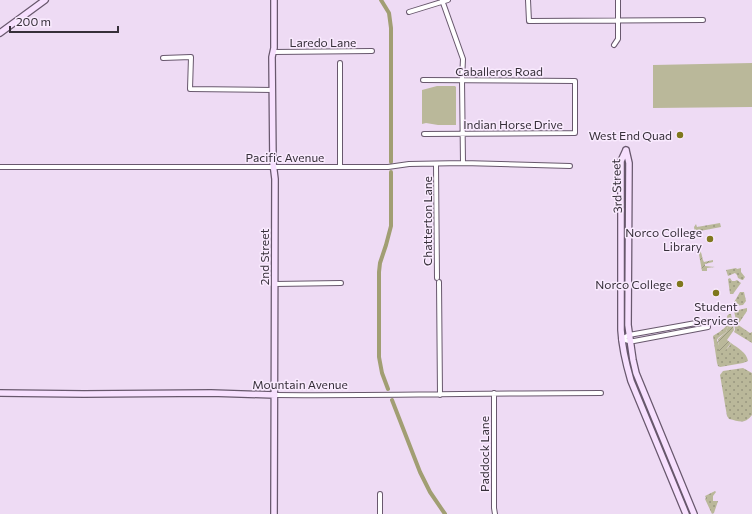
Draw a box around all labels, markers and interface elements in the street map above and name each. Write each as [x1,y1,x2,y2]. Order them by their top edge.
scale bar [10,8,118,34]
text: 200 m [16,14,51,28]
street label: Laredo Lane [290,35,356,49]
street label: Caballeros Road [455,64,543,78]
street label: Indian Horse Drive [463,117,563,131]
place label: West End Quad [589,128,672,142]
marker: West End Quad [675,130,685,140]
street label: Pacific Avenue [246,150,324,164]
street label: 3rd Street [608,158,624,214]
street label: Chatterton Lane [420,176,434,266]
place label: Norco College Library [625,225,702,253]
street label: 2nd Street [257,229,271,285]
marker: Norco College Library [705,234,715,244]
place label: Norco College [595,277,672,291]
marker: Norco College [675,279,685,289]
marker: Student Services [711,288,721,298]
place label: Student Services [693,299,739,327]
street label: Mountain Avenue [252,377,348,391]
street label: Paddock Lane [477,416,491,492]

